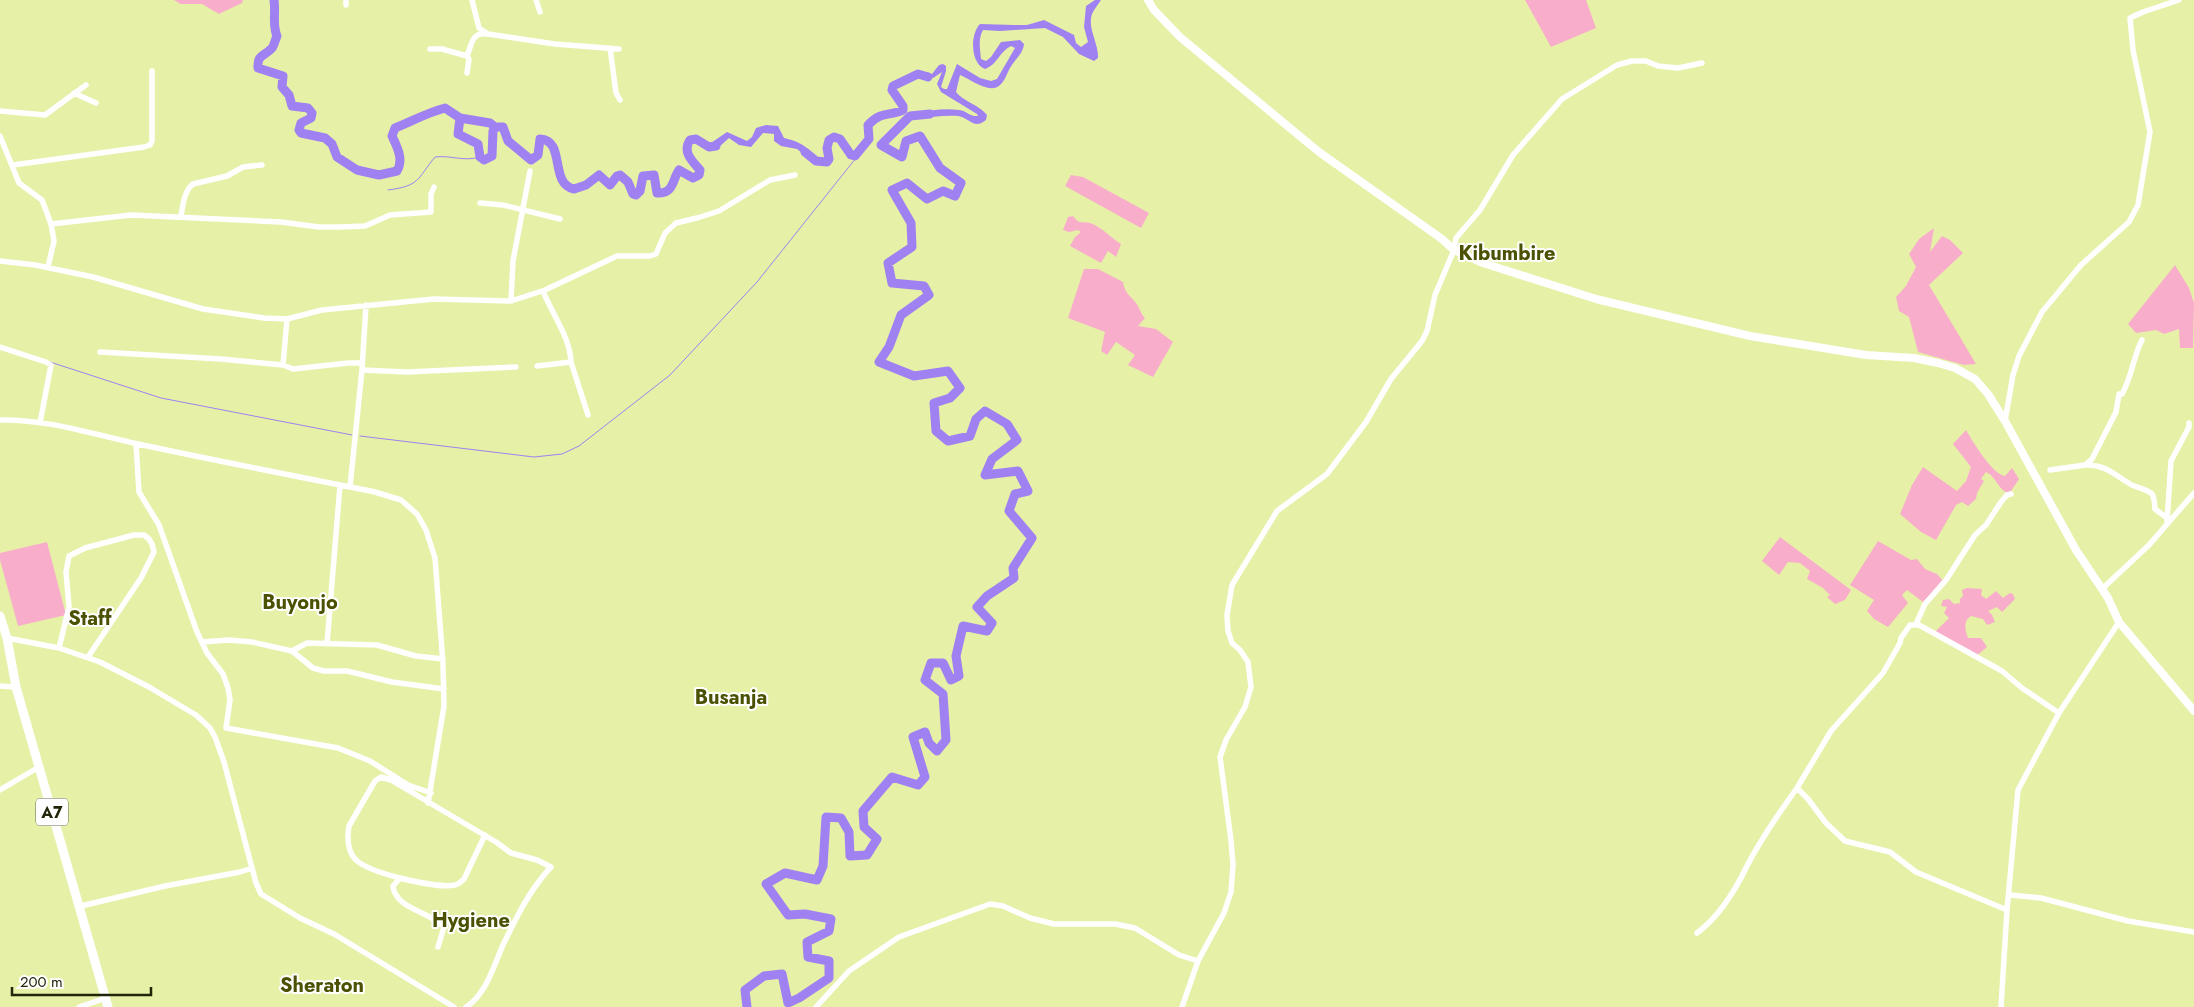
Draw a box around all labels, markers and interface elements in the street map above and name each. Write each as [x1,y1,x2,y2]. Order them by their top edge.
district label: Kibumbire [1459,239,1555,268]
district label: Buyonjo [262,588,338,617]
district label: Staff [68,604,113,633]
district label: Busanja [695,683,767,712]
road number: A7 [36,799,68,826]
district label: Hygiene [432,906,510,935]
scale bar [12,964,151,996]
text: 200 m [20,971,63,993]
district label: Sheraton [280,971,364,1000]

